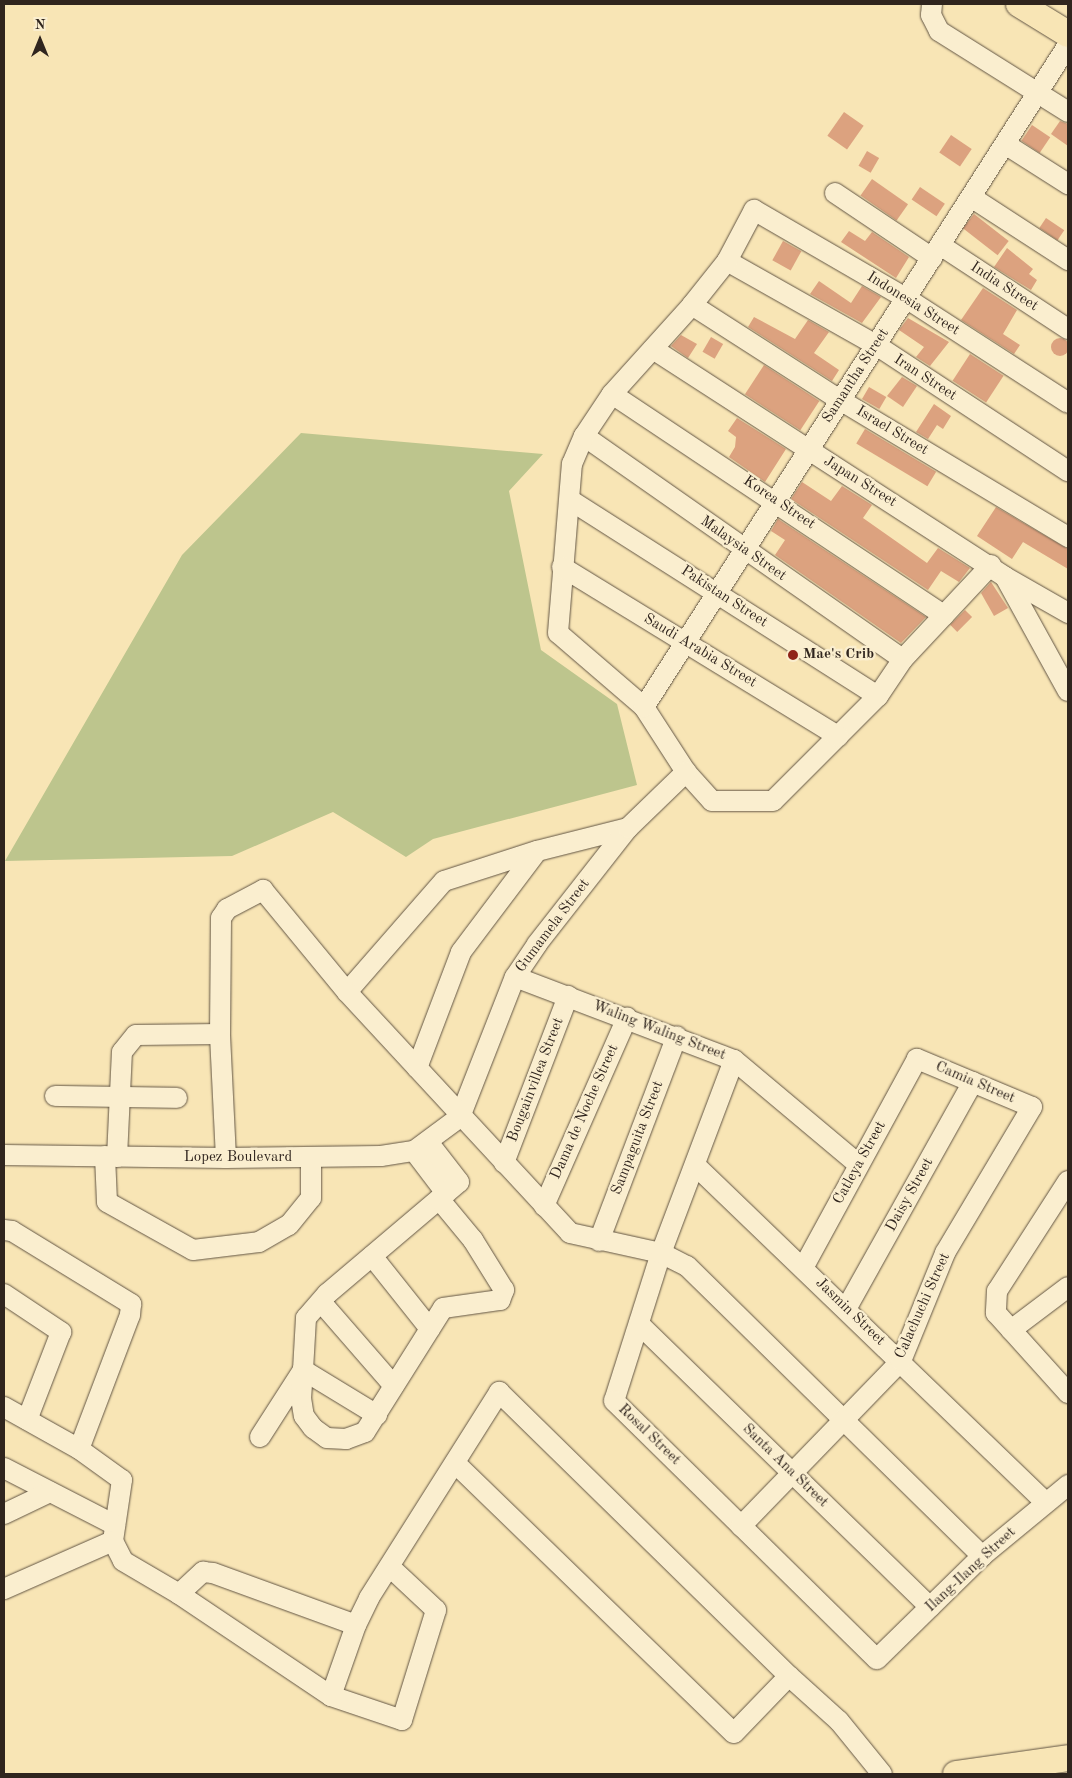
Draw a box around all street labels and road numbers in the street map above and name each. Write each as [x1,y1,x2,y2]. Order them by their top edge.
street label: India Street [967,258,1041,316]
street label: Indonesia Street [863,268,963,340]
street label: Samantha Street [819,325,893,427]
street label: Iran Street [890,351,960,405]
street label: Israel Street [853,402,931,460]
street label: Japan Street [820,452,900,512]
street label: Korea Street [739,472,819,534]
street label: Malaysia Street [696,513,790,585]
street label: Pakistan Street [677,562,771,632]
street label: Saudi Arabia Street [640,610,760,692]
street label: Gumamela Street [512,876,594,976]
street label: Waling Waling Street [590,997,728,1065]
street label: Bougainvillea Street [504,1015,568,1145]
street label: Dama de Noche Street [547,1042,623,1182]
street label: Camia Street [932,1058,1018,1108]
street label: Sampaguita Street [608,1078,668,1198]
street label: Catleya Street [830,1118,890,1208]
street label: Lopez Boulevard [184,1149,292,1167]
street label: Daisy Street [882,1155,938,1235]
street label: Calachuchi Street [892,1250,954,1362]
street label: Jasmin Street [811,1274,889,1350]
street label: Rosal Street [614,1401,684,1469]
street label: Santa Ana Street [738,1420,832,1512]
street label: Ilang-Ilang Street [922,1524,1020,1616]

